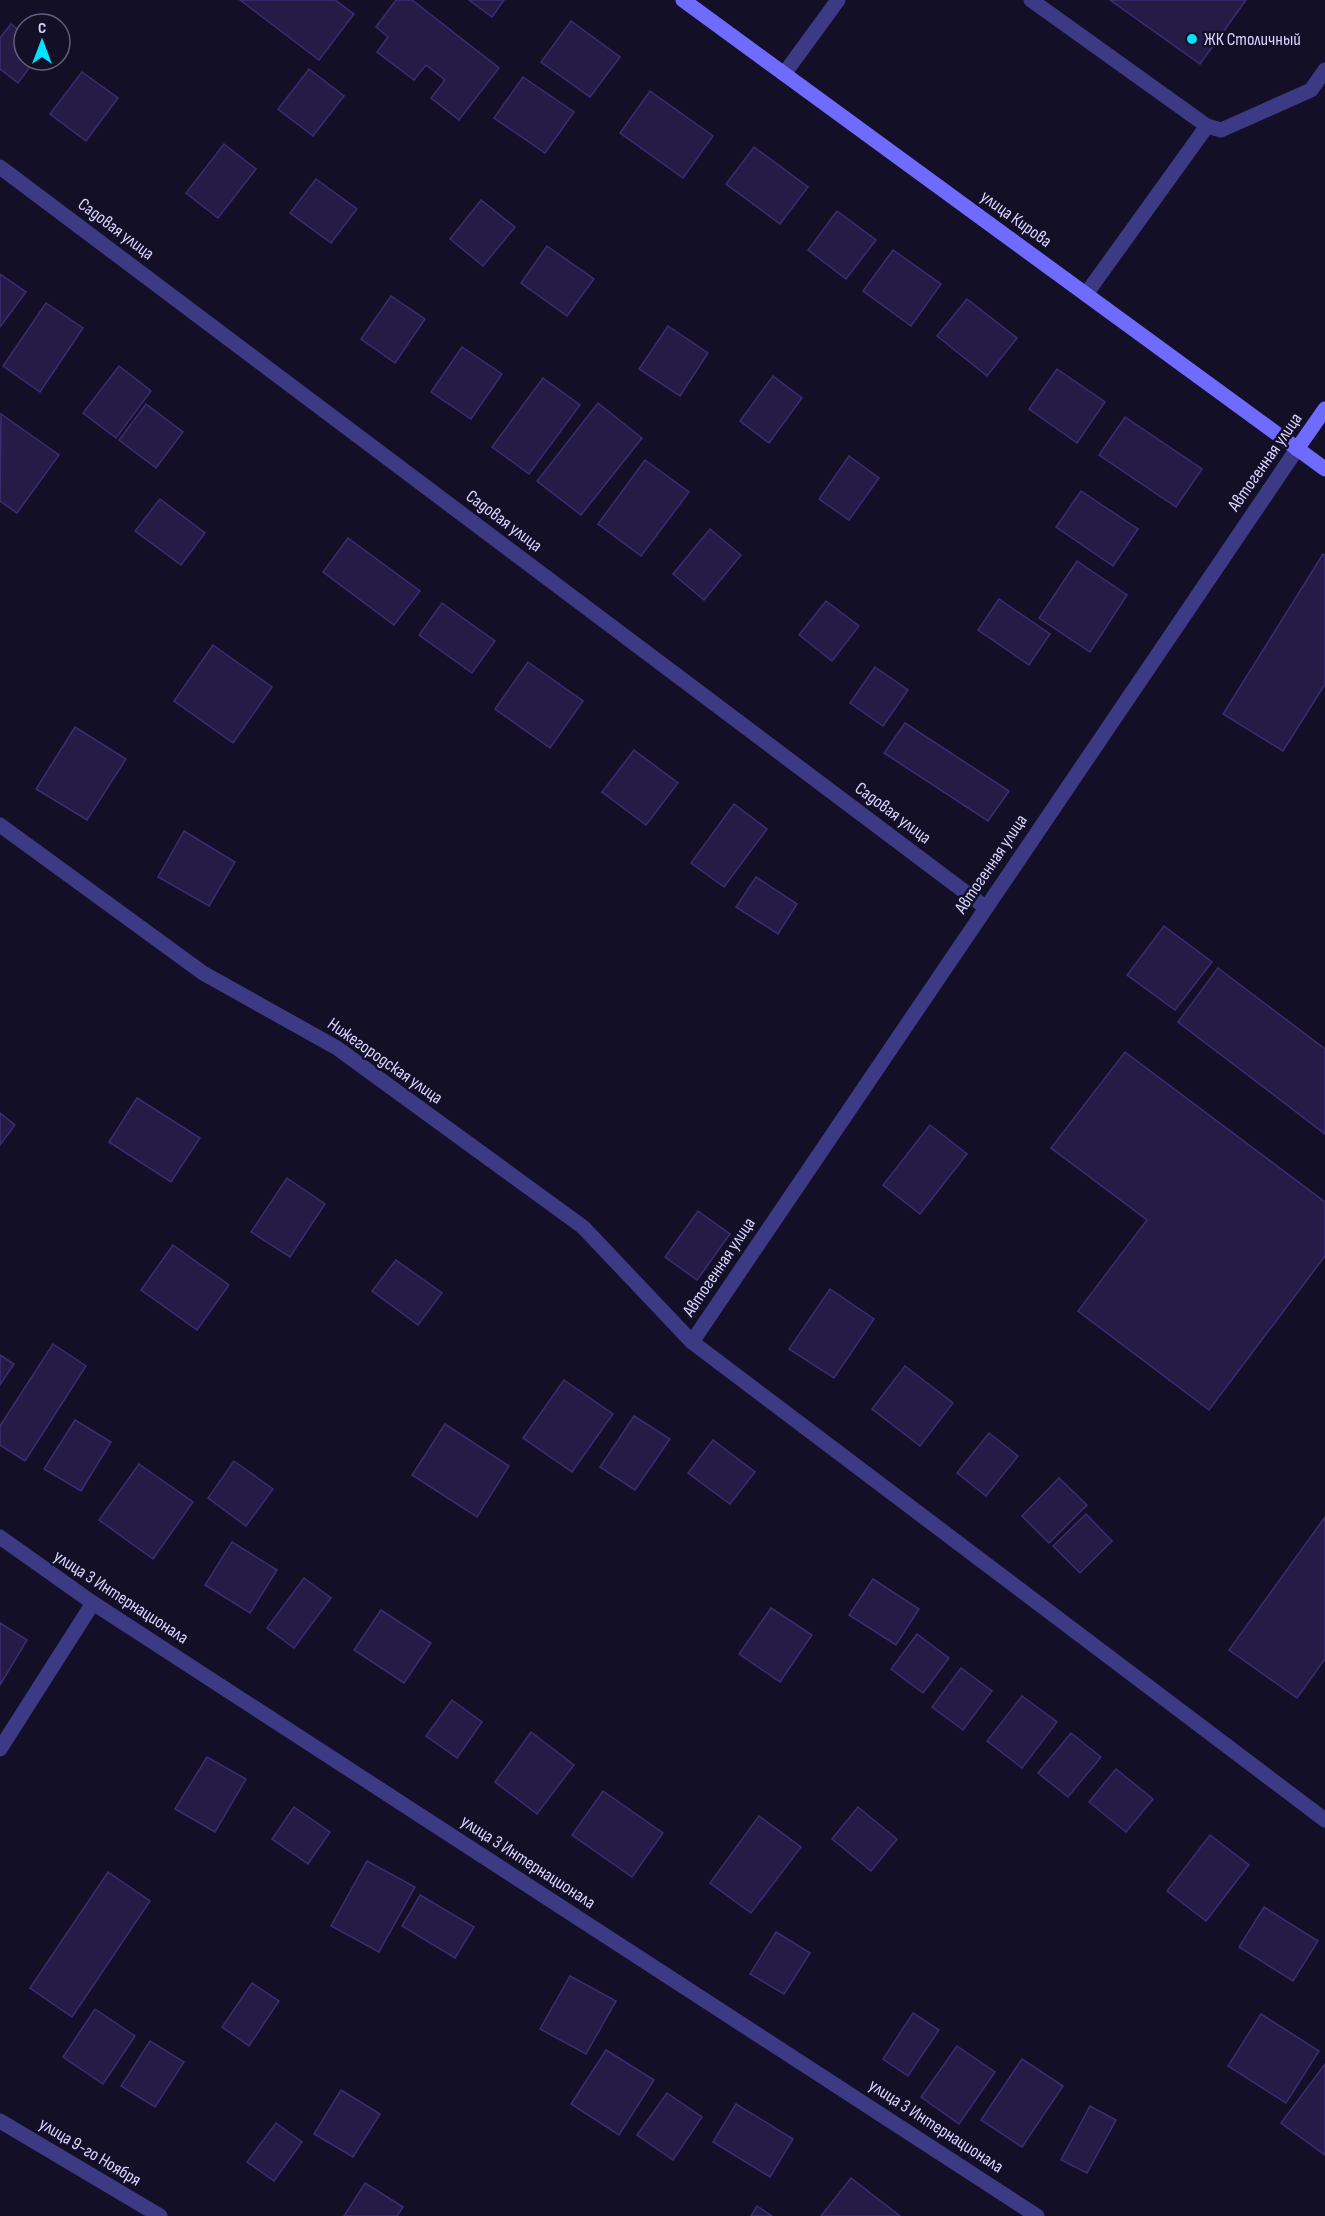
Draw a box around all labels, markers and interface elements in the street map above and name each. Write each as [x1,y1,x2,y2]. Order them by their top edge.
north arrow [12,12,72,72]
text: С [38,19,46,38]
place label: ЖК Столичный [1204,29,1301,50]
marker: ЖК Столичный [1185,32,1199,46]
street label: улица Кирова [976,186,1056,252]
street label: Садовая улица [74,194,158,264]
street label: Автогенная улица [1223,409,1307,516]
street label: Садовая улица [462,486,546,556]
street label: Садовая улица [851,778,935,848]
street label: Автогенная улица [950,810,1032,918]
street label: Нижегородская улица [323,1013,447,1109]
street label: Автогенная улица [678,1213,760,1321]
street label: улица 3 Интернационала [50,1546,192,1648]
street label: улица 3 Интернационала [457,1811,599,1913]
street label: улица 3 Интернационала [865,2075,1007,2177]
street label: улица 9-го Ноября [35,2113,145,2191]

